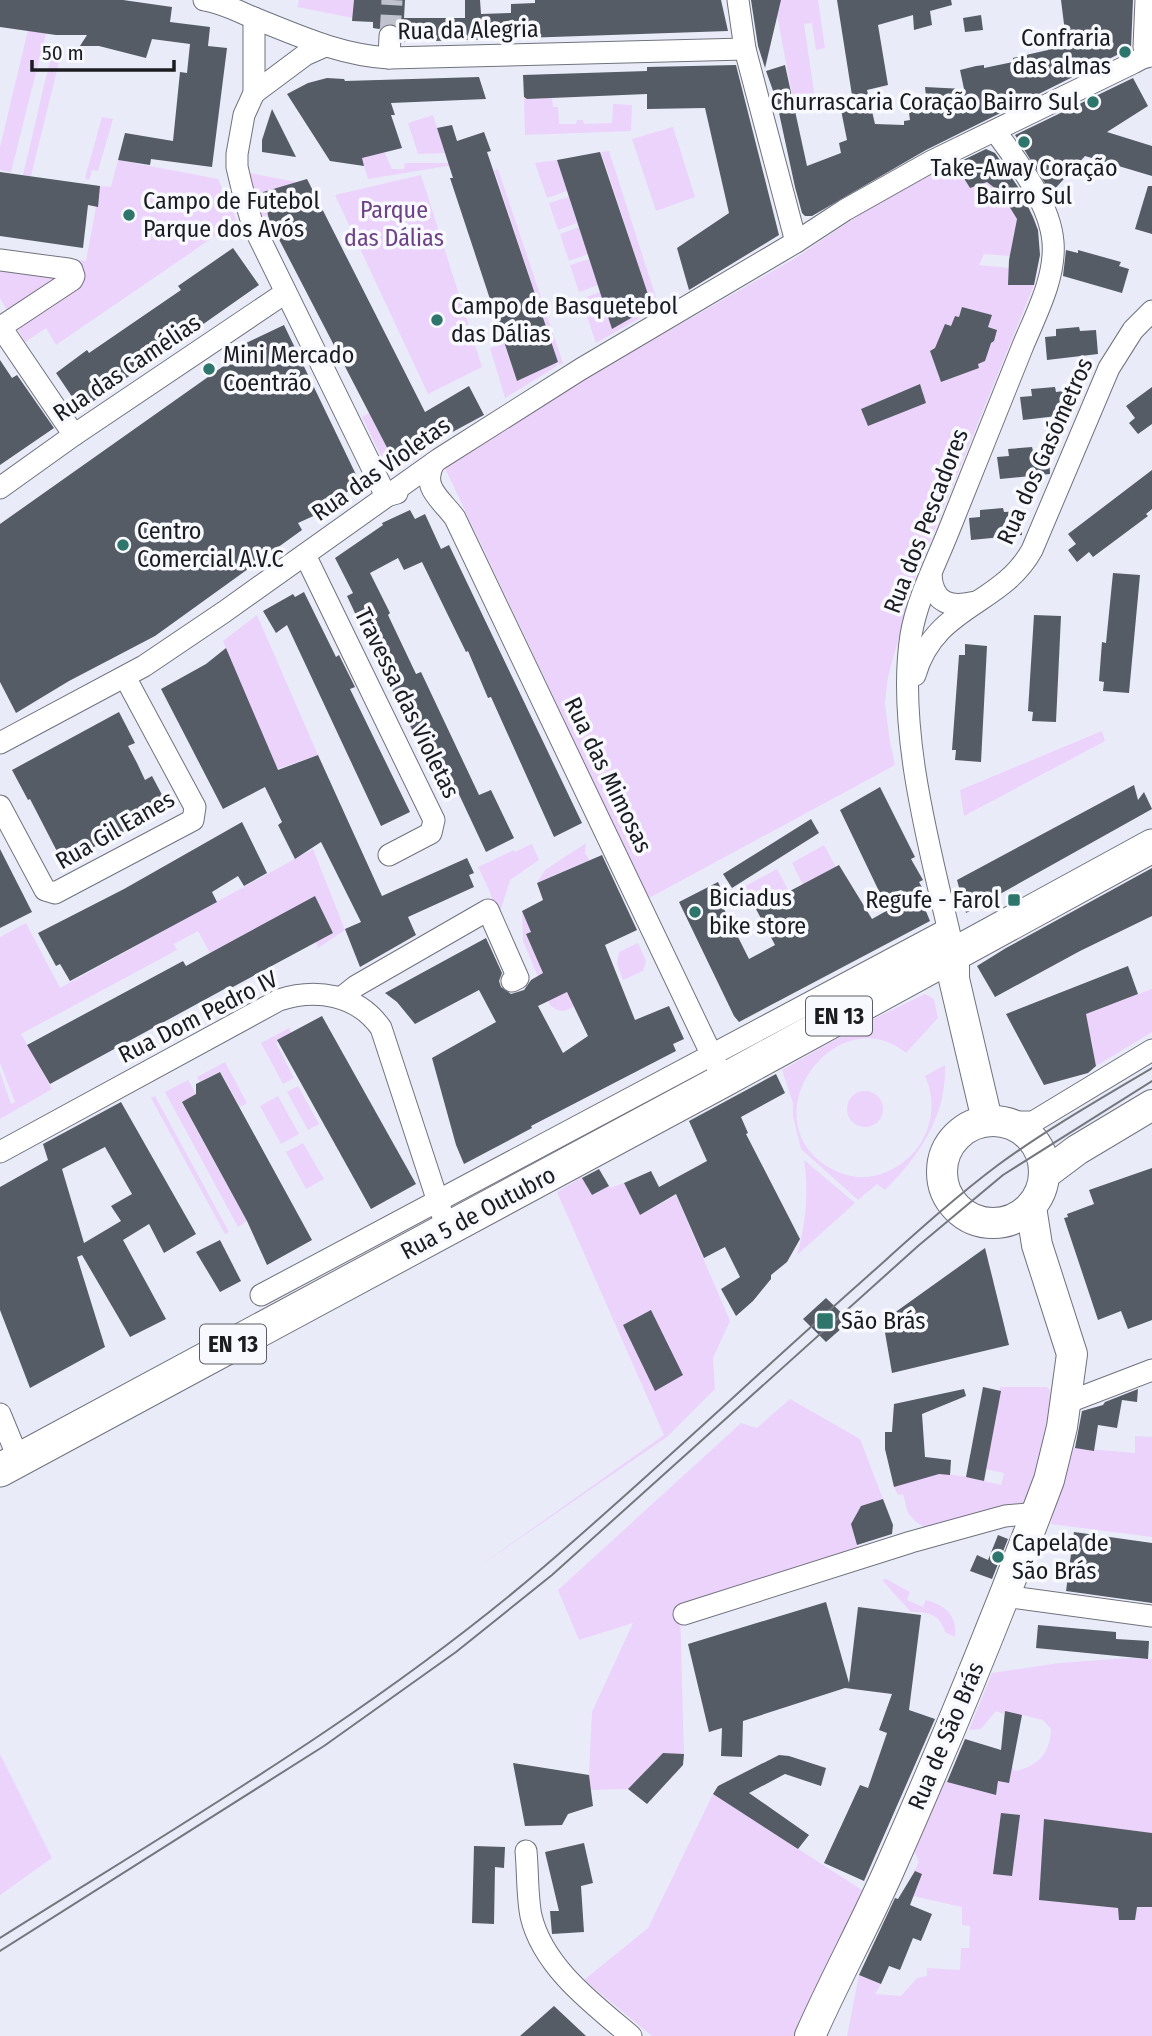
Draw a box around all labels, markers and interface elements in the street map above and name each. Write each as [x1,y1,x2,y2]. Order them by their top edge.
street label: Rua da Alegria [397,15,539,45]
place label: Confraria das almas [1013,24,1111,80]
scale bar [32,28,173,72]
text: 50 m [42,40,84,66]
marker: Confraria das almas [1117,44,1133,60]
place label: Churrascaria Coração Bairro Sul [771,88,1079,116]
marker: Churrascaria Coração Bairro Sul [1085,94,1101,110]
marker: Take-Away Coração Bairro Sul [1016,134,1032,150]
place label: Take-Away Coração Bairro Sul [930,154,1118,210]
place label: Campo de Futebol Parque dos Avós [143,187,320,243]
park label: Parque das Dálias [344,196,444,252]
marker: Campo de Futebol Parque dos Avós [121,207,137,223]
place label: Campo de Basquetebol das Dálias [451,292,678,348]
street label: Rua das Camélias [48,308,206,428]
marker: Campo de Basquetebol das Dálias [429,312,445,328]
place label: Mini Mercado Coentrão [223,341,354,397]
street label: Rua dos Gasómetros [991,353,1099,549]
marker: Mini Mercado Coentrão [201,361,217,377]
street label: Rua das Violetas [307,411,455,527]
street label: Rua dos Pescadores [878,425,974,617]
place label: Centro Comercial A.V.C [137,517,284,573]
marker: Centro Comercial A.V.C [115,537,131,553]
street label: Travessa das Violetas [349,603,465,803]
street label: Rua das Mimosas [558,693,658,857]
street label: Rua Gil Eanes [51,785,179,875]
place label: Biciadus bike store [709,884,806,940]
place label: Regufe - Farol [865,886,1000,914]
marker: Regufe - Farol [1006,892,1022,908]
marker: Biciadus bike store [687,904,703,920]
street label: Rua Dom Pedro IV [114,965,283,1069]
road number: EN 13 [806,996,872,1036]
street label: Rua 5 de Outubro [396,1160,560,1266]
place label: São Brás [841,1307,926,1335]
marker: São Brás [815,1311,835,1331]
road number: EN 13 [200,1324,266,1364]
place label: Capela de São Brás [1012,1529,1109,1585]
marker: Capela de São Brás [990,1549,1006,1565]
street label: Rua de São Brás [902,1658,990,1814]

